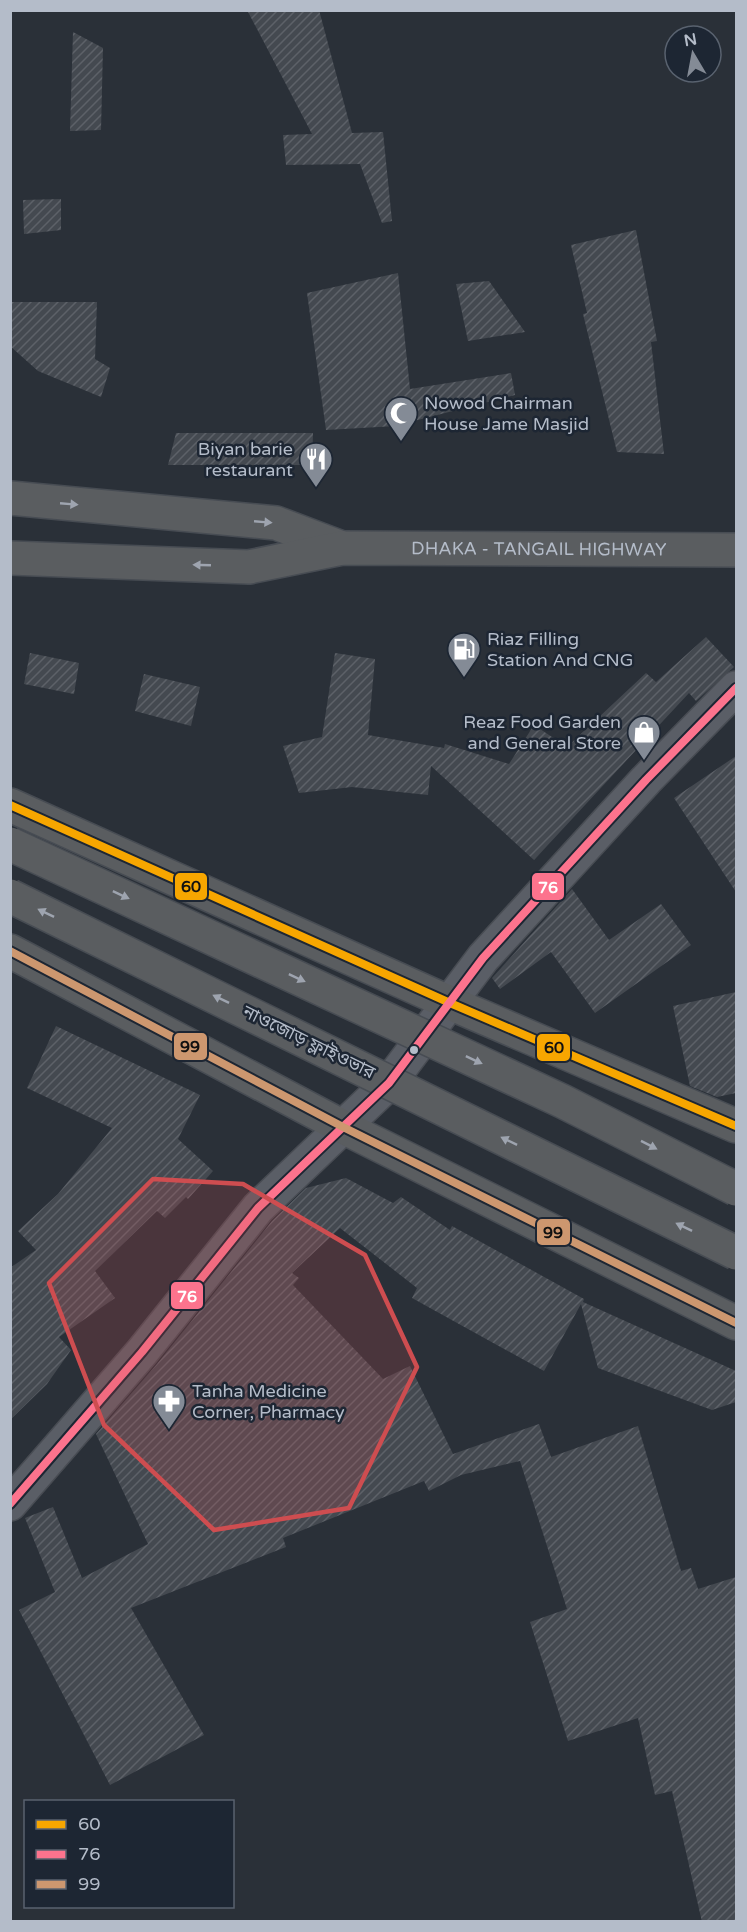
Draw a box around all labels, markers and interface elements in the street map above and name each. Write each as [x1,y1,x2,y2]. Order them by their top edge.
north arrow [663,24,723,84]
text: N [683,29,699,51]
place label: Nowod Chairman House Jame Masjid [424,392,589,435]
mosque icon: Nowod Chairman House Jame Masjid [383,395,419,442]
place label: Biyan barie restaurant [198,438,293,481]
restaurant icon: Biyan barie restaurant [298,441,334,488]
one-way arrow [59,499,78,509]
one-way arrow [253,517,272,527]
street label: DHAKA - TANGAIL HIGHWAY [411,537,667,561]
one-way arrow [192,561,211,570]
place label: Riaz Filling Station And CNG [487,628,633,671]
fuel station icon: Riaz Filling Station And CNG [446,631,482,678]
place label: Reaz Food Garden and General Store [463,711,621,754]
shop icon: Reaz Food Garden and General Store [626,714,662,761]
line badge: 60 [174,872,208,901]
line badge: 76 [531,872,565,901]
text: 60 [181,877,201,897]
text: 76 [538,878,558,898]
one-way arrow [112,891,129,900]
one-way arrow [38,908,55,918]
one-way arrow [289,973,306,982]
one-way arrow [212,995,230,1005]
street label: নাওজোড় ফ্লাইওভার [238,1000,379,1084]
line badge: 99 [173,1032,208,1061]
line badge: 60 [536,1033,571,1062]
text: 99 [180,1037,200,1057]
text: 60 [544,1038,564,1058]
unlabelled marker [408,1044,420,1056]
one-way arrow [465,1056,483,1066]
one-way arrow [500,1136,517,1146]
one-way arrow [641,1141,658,1150]
line badge: 99 [536,1218,571,1246]
one-way arrow [675,1222,692,1232]
text: 99 [543,1223,563,1243]
line badge: 76 [170,1281,204,1310]
text: 76 [177,1287,197,1307]
place label: Tanha Medicine Corner, Pharmacy [192,1380,345,1423]
pharmacy icon: Tanha Medicine Corner, Pharmacy [151,1383,187,1430]
legend [24,1800,234,1908]
text: 60 [78,1813,101,1835]
text: 76 [78,1843,101,1865]
text: 99 [78,1873,101,1895]

